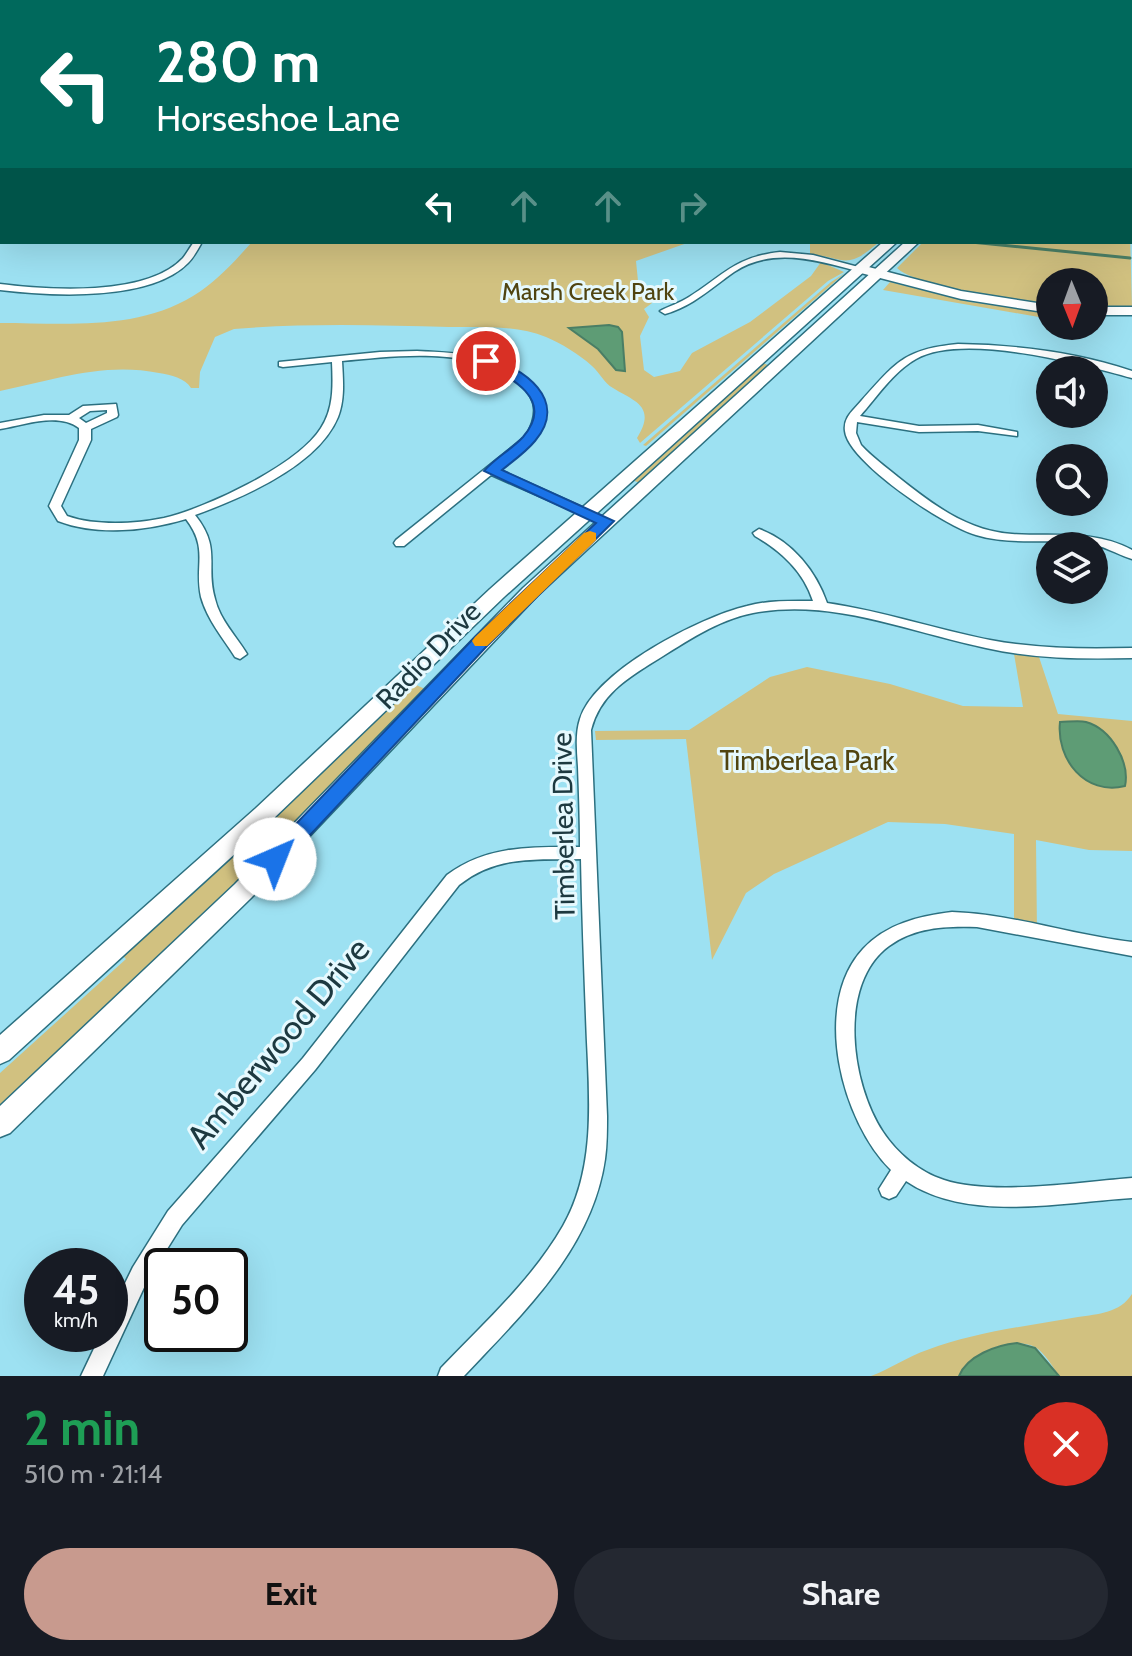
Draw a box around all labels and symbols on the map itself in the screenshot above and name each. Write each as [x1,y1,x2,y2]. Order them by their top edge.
north arrow [1036,268,1108,340]
park label: Marsh Creek Park [502,277,675,306]
pin [452,327,520,395]
street label: Radio Drive [368,594,488,716]
street label: Timberlea Drive [544,732,582,920]
park label: Timberlea Park [720,743,895,777]
position arrow [233,817,317,901]
street label: Amberwood Drive [178,929,378,1157]
speed limit sign: 50 [144,1248,248,1352]

